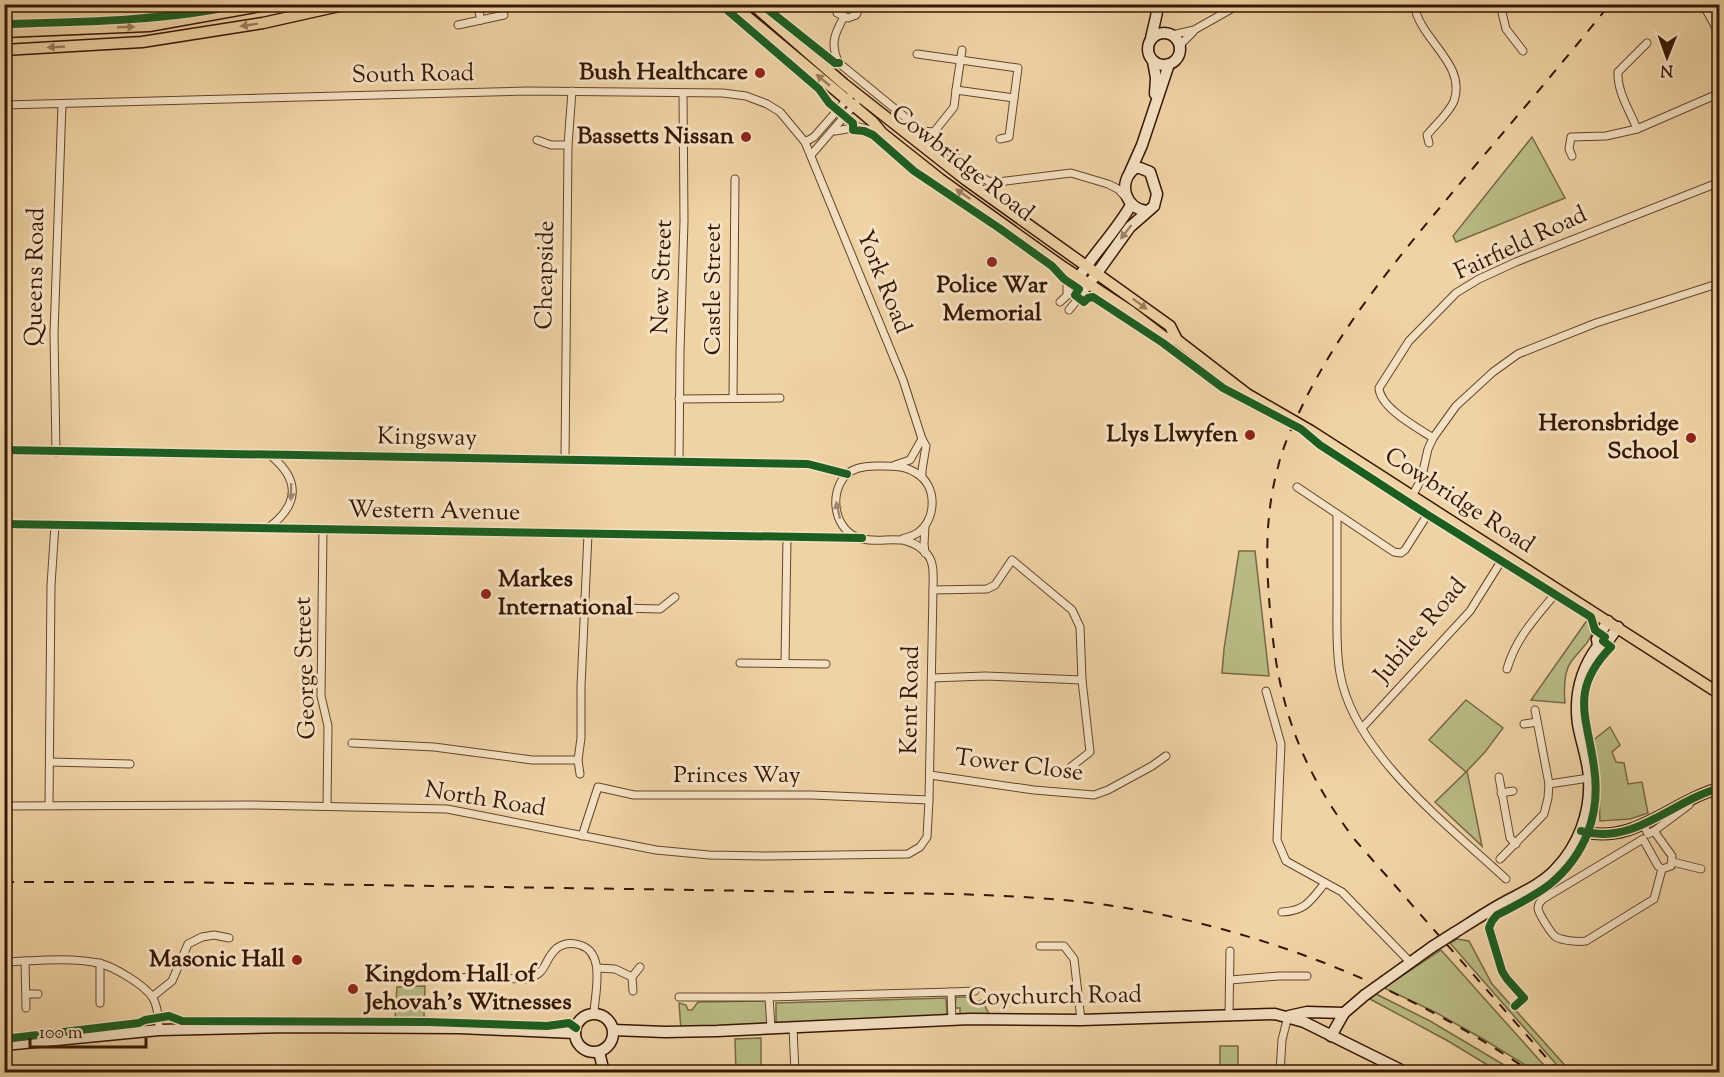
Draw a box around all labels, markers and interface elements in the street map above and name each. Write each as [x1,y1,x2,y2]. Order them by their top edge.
one-way arrow [240,21,259,30]
one-way arrow [116,23,135,32]
north arrow [1637,27,1697,87]
one-way arrow [46,43,65,52]
place label: Bush Healthcare [579,56,748,90]
street label: South Road [351,57,475,93]
text: N [1660,58,1673,81]
marker: Bush Healthcare [753,66,767,80]
one-way arrow [815,74,830,87]
street label: Cowbridge Road [883,97,1041,231]
place label: Bassetts Nissan [577,120,735,154]
marker: Bassetts Nissan [739,130,753,144]
one-way arrow [955,189,972,200]
street label: Fairfield Road [1449,198,1593,290]
street label: Queens Road [18,207,54,347]
street label: New Street [644,219,682,335]
street label: Cheapside [528,220,564,330]
street label: Castle Street [697,223,731,355]
street label: York Road [847,225,919,339]
one-way arrow [1121,225,1133,240]
marker: Police War Memorial [985,255,999,269]
place label: Police War Memorial [936,269,1049,331]
one-way arrow [1132,298,1148,310]
place label: Heronsbridge School [1538,407,1679,469]
place label: Llys Llwyfen [1107,418,1239,452]
street label: Kingsway [377,420,477,456]
marker: Llys Llwyfen [1243,428,1257,442]
marker: Heronsbridge School [1684,431,1698,445]
street label: Cowbridge Road [1377,440,1541,563]
one-way arrow [287,483,296,502]
street label: Western Avenue [347,493,521,531]
one-way arrow [832,501,842,519]
place label: Markes International [498,563,633,625]
street label: Jubilee Road [1365,571,1476,693]
marker: Markes International [479,587,493,601]
street label: George Street [287,596,325,740]
street label: Kent Road [893,645,929,755]
street label: Tower Close [953,741,1085,791]
street label: Princes Way [673,759,801,793]
street label: North Road [422,774,548,826]
place label: Masonic Hall [149,943,285,977]
marker: Masonic Hall [290,953,304,967]
place label: Kingdom Hall of Jehovah's Witnesses [363,958,572,1020]
street label: Coychurch Road [968,978,1143,1016]
marker: Kingdom Hall of Jehovah's Witnesses [346,982,360,996]
scale bar [30,1011,146,1049]
text: 100 m [39,1021,83,1047]

